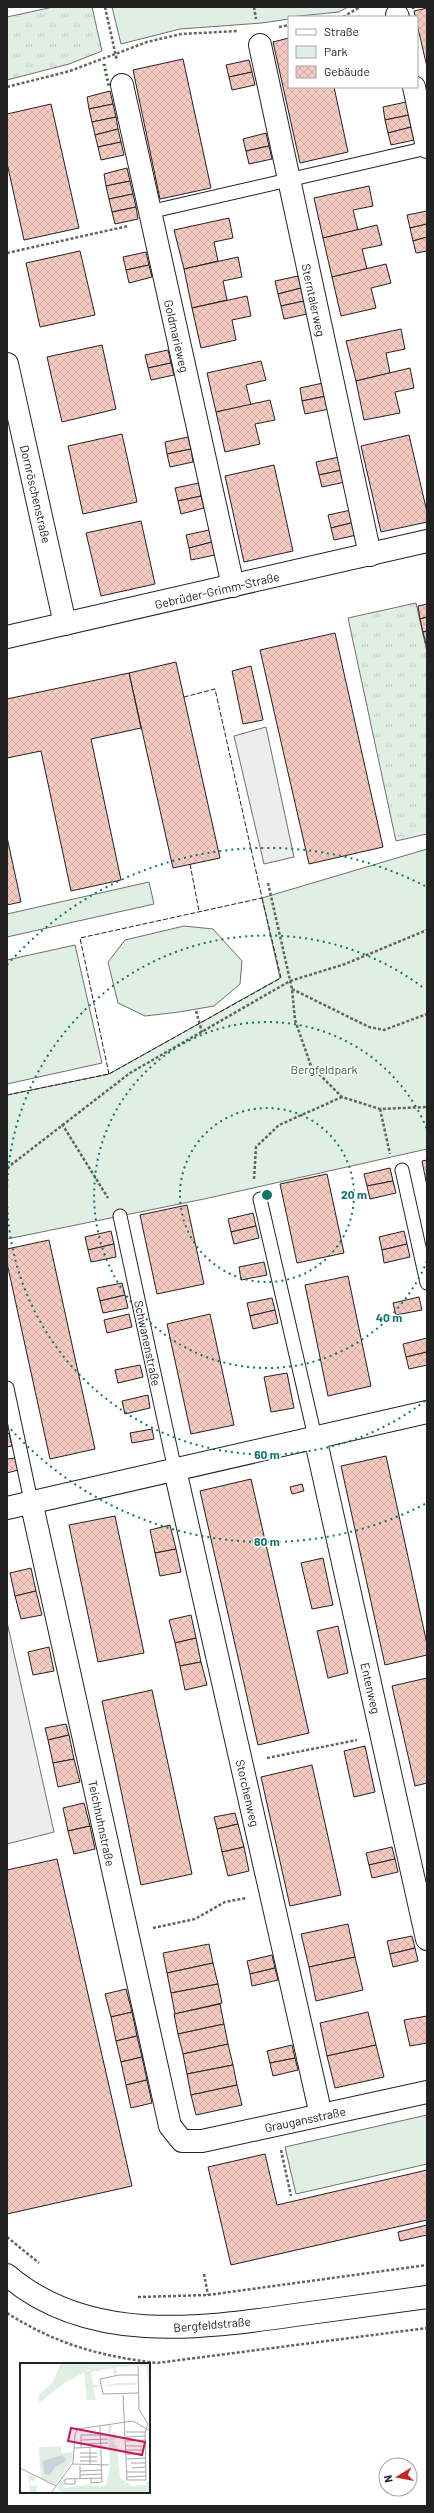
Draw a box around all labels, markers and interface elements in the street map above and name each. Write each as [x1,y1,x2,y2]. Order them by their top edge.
legend [288,16,418,88]
text: Straße [324,24,359,38]
text: Park [324,44,348,58]
text: Gebäude [324,64,370,78]
street label: Sterntalerweg [299,262,329,338]
street label: Goldmarieweg [162,298,192,374]
street label: Dornröschenstraße [18,443,54,545]
street label: Gebrüder-Grimm-Straße [153,569,281,611]
park label: Bergfeldpark [290,1062,358,1076]
text: 20 m [341,1187,367,1201]
centre of rings [260,1188,274,1202]
street label: Schwanenstraße [132,1299,164,1387]
text: 40 m [376,1310,402,1324]
text: 60 m [254,1447,280,1461]
text: 80 m [254,1534,280,1548]
street label: Entenweg [358,1661,384,1715]
street label: Storchenweg [233,1758,263,1828]
street label: Teichhuhnstraße [86,1779,118,1867]
street label: Graugansstraße [263,2104,347,2134]
street label: Bergfeldstraße [173,2314,251,2334]
inset map [20,2363,150,2493]
north arrow [378,2457,418,2497]
text: N [381,2474,395,2484]

